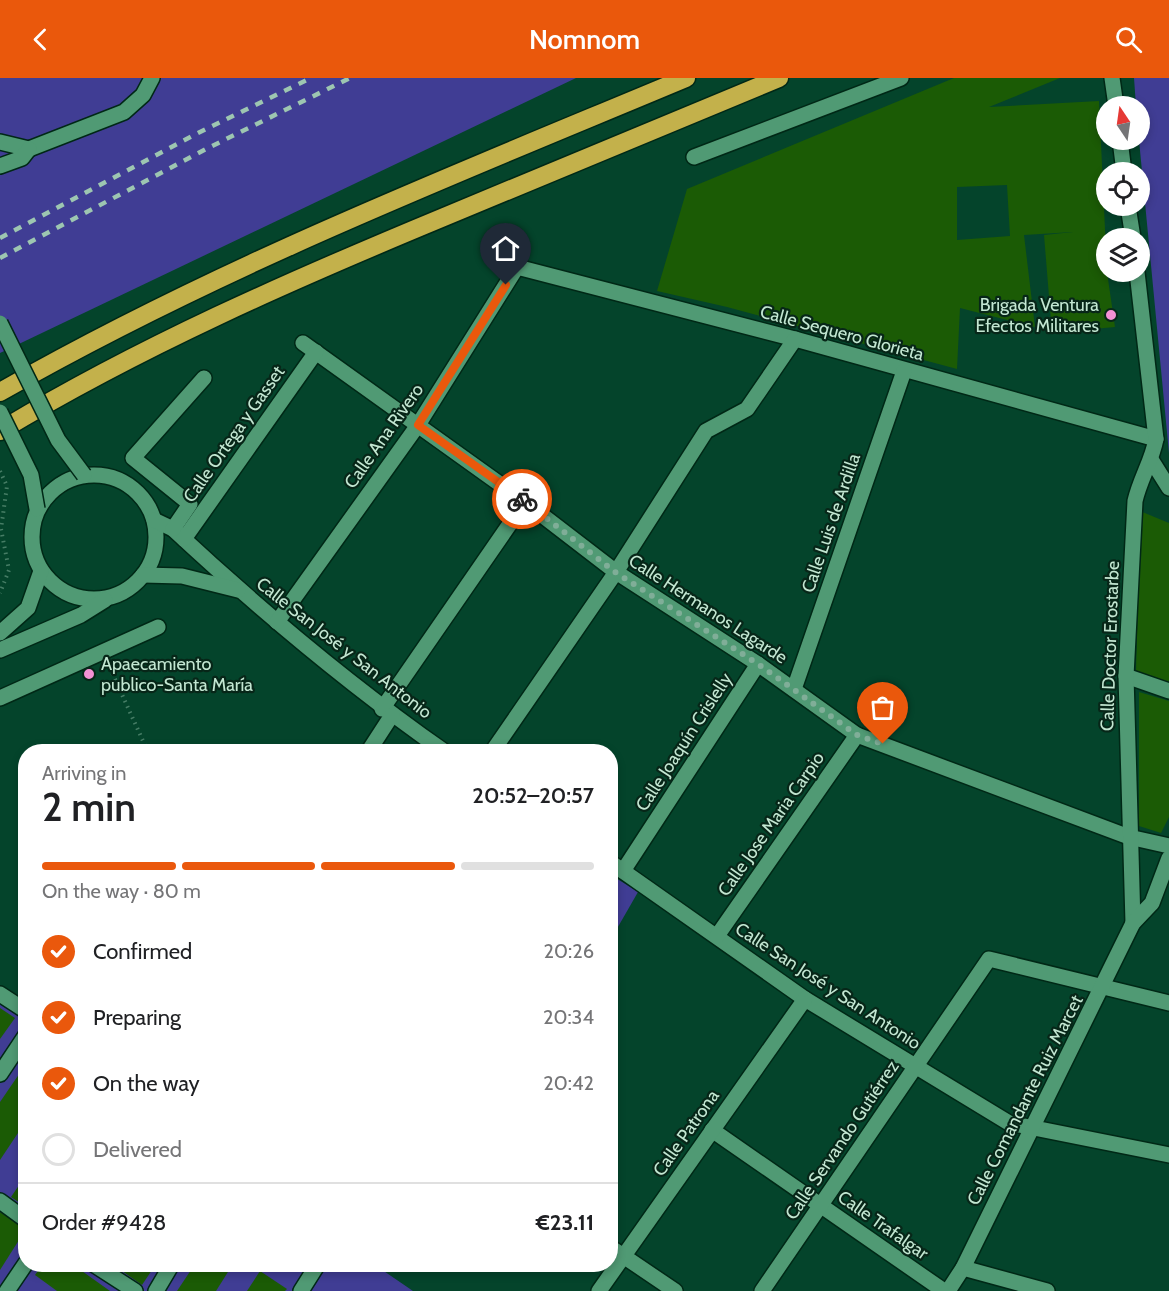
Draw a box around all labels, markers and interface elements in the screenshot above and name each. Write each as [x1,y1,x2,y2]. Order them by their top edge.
icon: back [24,23,57,56]
text: Nomnom [529,23,640,56]
icon: search [1112,23,1145,56]
north arrow [1096,96,1150,150]
map controls [1096,96,1150,282]
button: locate [1096,162,1150,216]
pin [480,223,531,285]
button: layers [1096,228,1150,282]
icon: home [489,232,522,265]
place label: Brigada Ventura Efectos Militares [976,294,1099,337]
street label: Calle Sequero Glorieta [758,301,927,366]
marker: Brigada Ventura Efectos Militares [1104,308,1118,322]
street label: Calle Ortega y Gasset [179,361,289,507]
street label: Calle Ana Rivero [340,379,428,493]
street label: Calle Luis de Ardilla [797,450,865,596]
courier [492,469,552,529]
icon: bike [506,483,539,516]
street label: Calle Hermanos Lagarde [625,550,791,668]
street label: Calle Doctor Erostarbe [1096,561,1124,731]
street label: Calle San José y San Antonio [252,573,436,723]
place label: Apaecamiento publico-Santa María [101,653,253,696]
marker: Apaecamiento publico-Santa María [82,667,96,681]
street label: Calle Joaquín Crislelly [631,669,737,815]
pin [857,682,908,744]
icon: bag [866,691,899,724]
street label: Calle Jose Maria Carpio [713,748,829,900]
text: Arriving in [42,761,126,785]
text: 20:52–20:57 [472,782,594,809]
text: 2 min [42,783,136,831]
text: On the way · 80 m [42,879,201,903]
street label: Calle San José y San Antonio [731,918,925,1054]
icon: check [42,935,75,968]
text: Confirmed [93,938,192,965]
text: 20:26 [544,939,594,963]
street label: Calle Comandante Ruiz Marcet [962,991,1088,1209]
icon: check [42,1001,75,1034]
text: Preparing [93,1004,181,1031]
text: 20:34 [543,1005,594,1029]
street label: Calle Servando Gutiérrez [780,1056,904,1224]
icon: check [42,1067,75,1100]
text: On the way [93,1070,200,1097]
text: 20:42 [543,1071,594,1095]
street label: Calle Patrona [648,1085,724,1180]
text: Delivered [93,1136,182,1163]
street label: Calle Trafalgar [833,1186,933,1264]
text: Order #9428 [42,1209,166,1236]
text: €23.11 [536,1209,594,1236]

